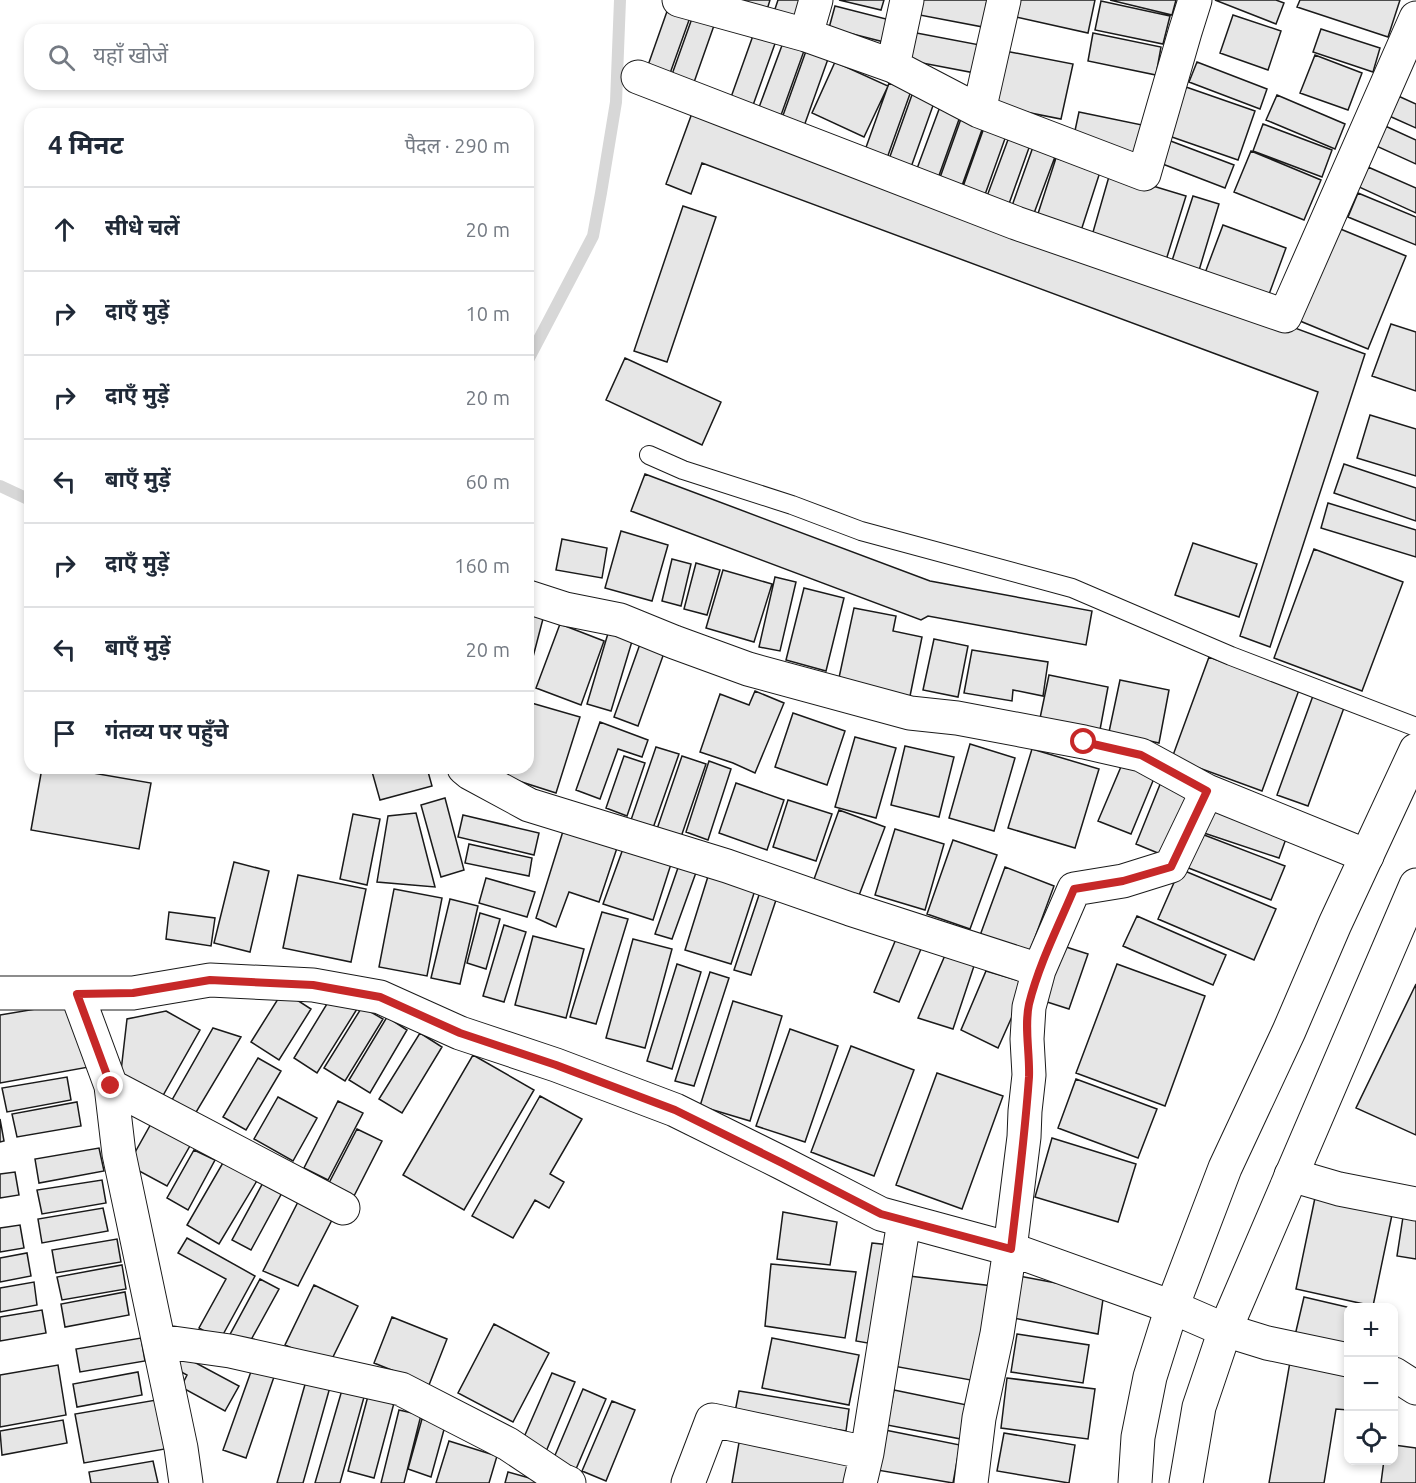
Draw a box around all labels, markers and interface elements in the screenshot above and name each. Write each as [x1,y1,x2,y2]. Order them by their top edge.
search box [24,24,534,90]
icon: search [45,41,78,74]
text: यहाँ खोजें [93,42,168,67]
text: 4 मिनट [48,130,123,159]
text: पैदल · 290 m [405,134,510,157]
icon: ahead [48,213,81,246]
text: सीधे चलें [105,214,180,239]
text: 20 m [466,218,510,241]
icon: right [48,297,81,330]
text: दाएँ मुड़ें [105,298,169,323]
text: 10 m [466,302,510,325]
icon: right [48,381,81,414]
text: दाएँ मुड़ें [105,382,169,407]
text: 20 m [466,386,510,409]
icon: left [48,465,81,498]
text: बाएँ मुड़ें [105,466,171,491]
text: 60 m [466,470,510,493]
icon: right [48,549,81,582]
text: दाएँ मुड़ें [105,550,169,575]
text: 160 m [454,554,510,577]
icon: left [48,633,81,666]
text: बाएँ मुड़ें [105,634,171,659]
text: 20 m [466,638,510,661]
icon: arrive [48,717,81,750]
text: गंतव्य पर पहुँचे [105,718,229,743]
route start [1070,728,1096,754]
route end [97,1072,123,1098]
map controls [1344,1303,1398,1465]
button: + [1344,1303,1398,1357]
button: − [1344,1357,1398,1411]
button: locate [1344,1411,1398,1465]

